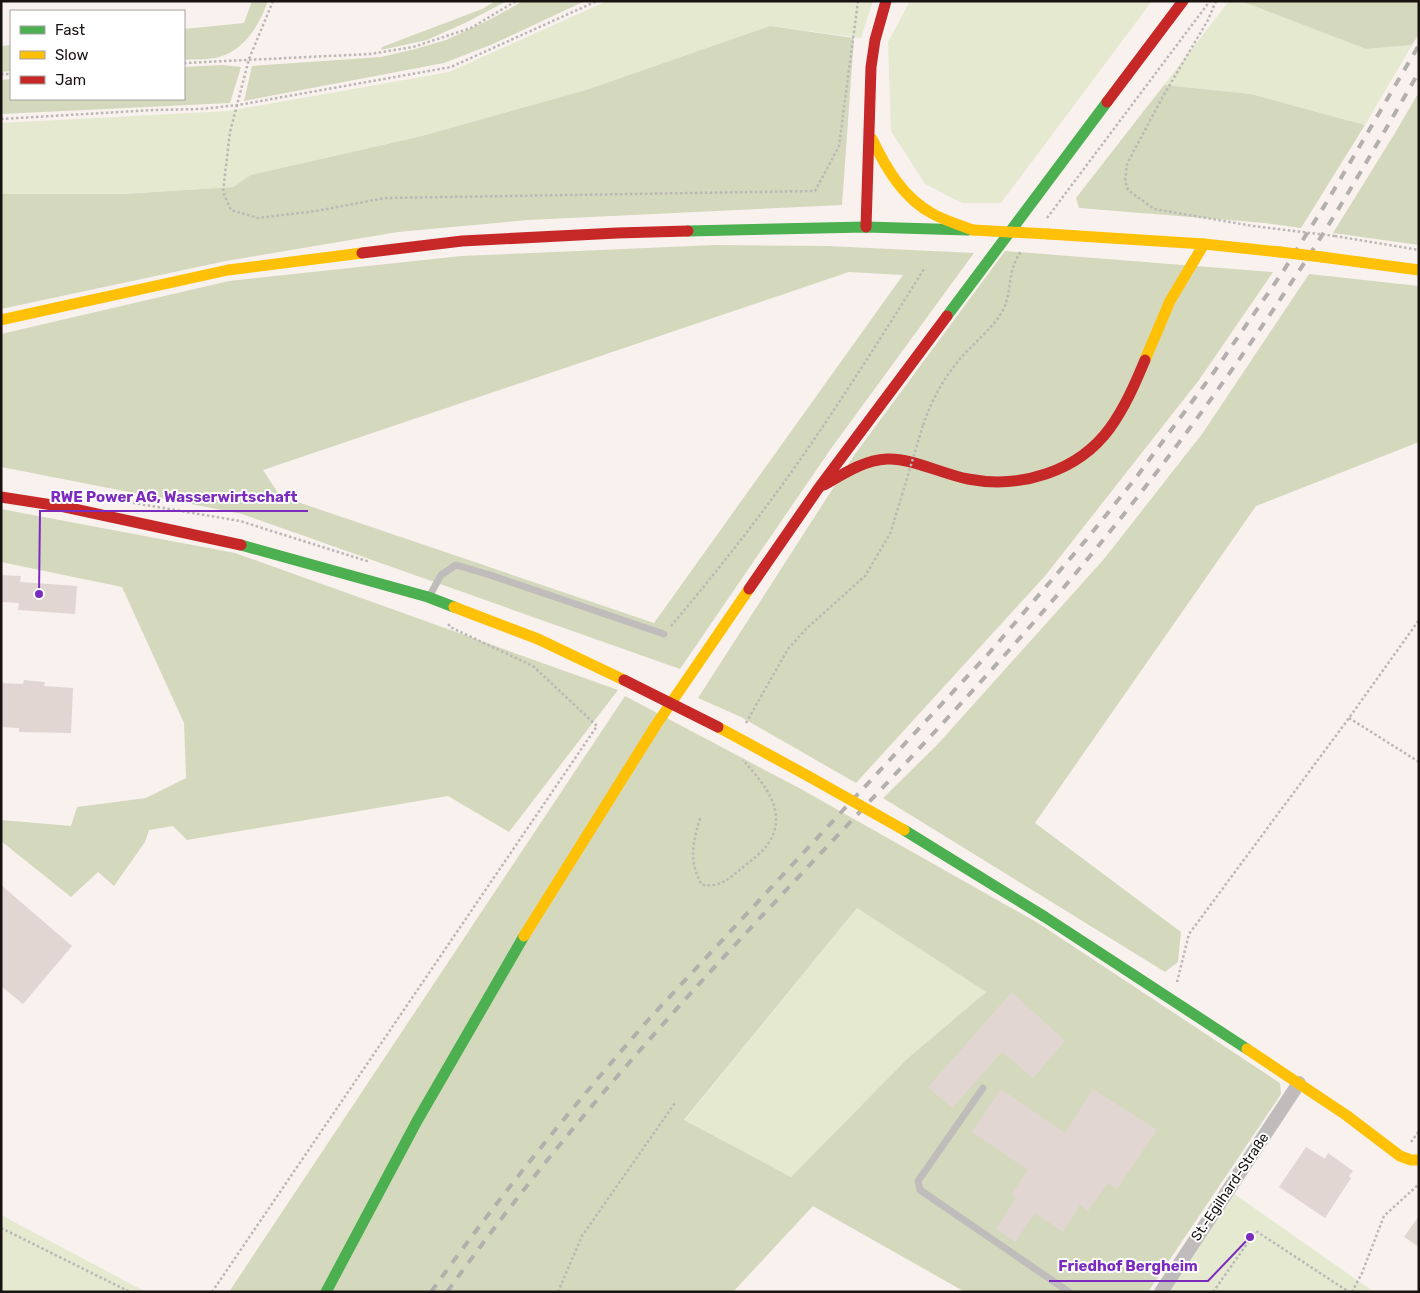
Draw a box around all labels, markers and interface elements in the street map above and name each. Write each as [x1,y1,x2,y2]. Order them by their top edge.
legend [10,10,185,100]
text: Fast [55,21,85,39]
text: Slow [55,46,88,64]
text: Jam [55,71,86,89]
callout: RWE Power AG, Wasserwirtschaft [40,481,308,511]
text: RWE Power AG, Wasserwirtschaft [51,488,297,506]
street label: St.-Egilhard-Straße [1188,1130,1273,1244]
callout: Friedhof Bergheim [1049,1251,1208,1281]
text: Friedhof Bergheim [1058,1257,1198,1275]

